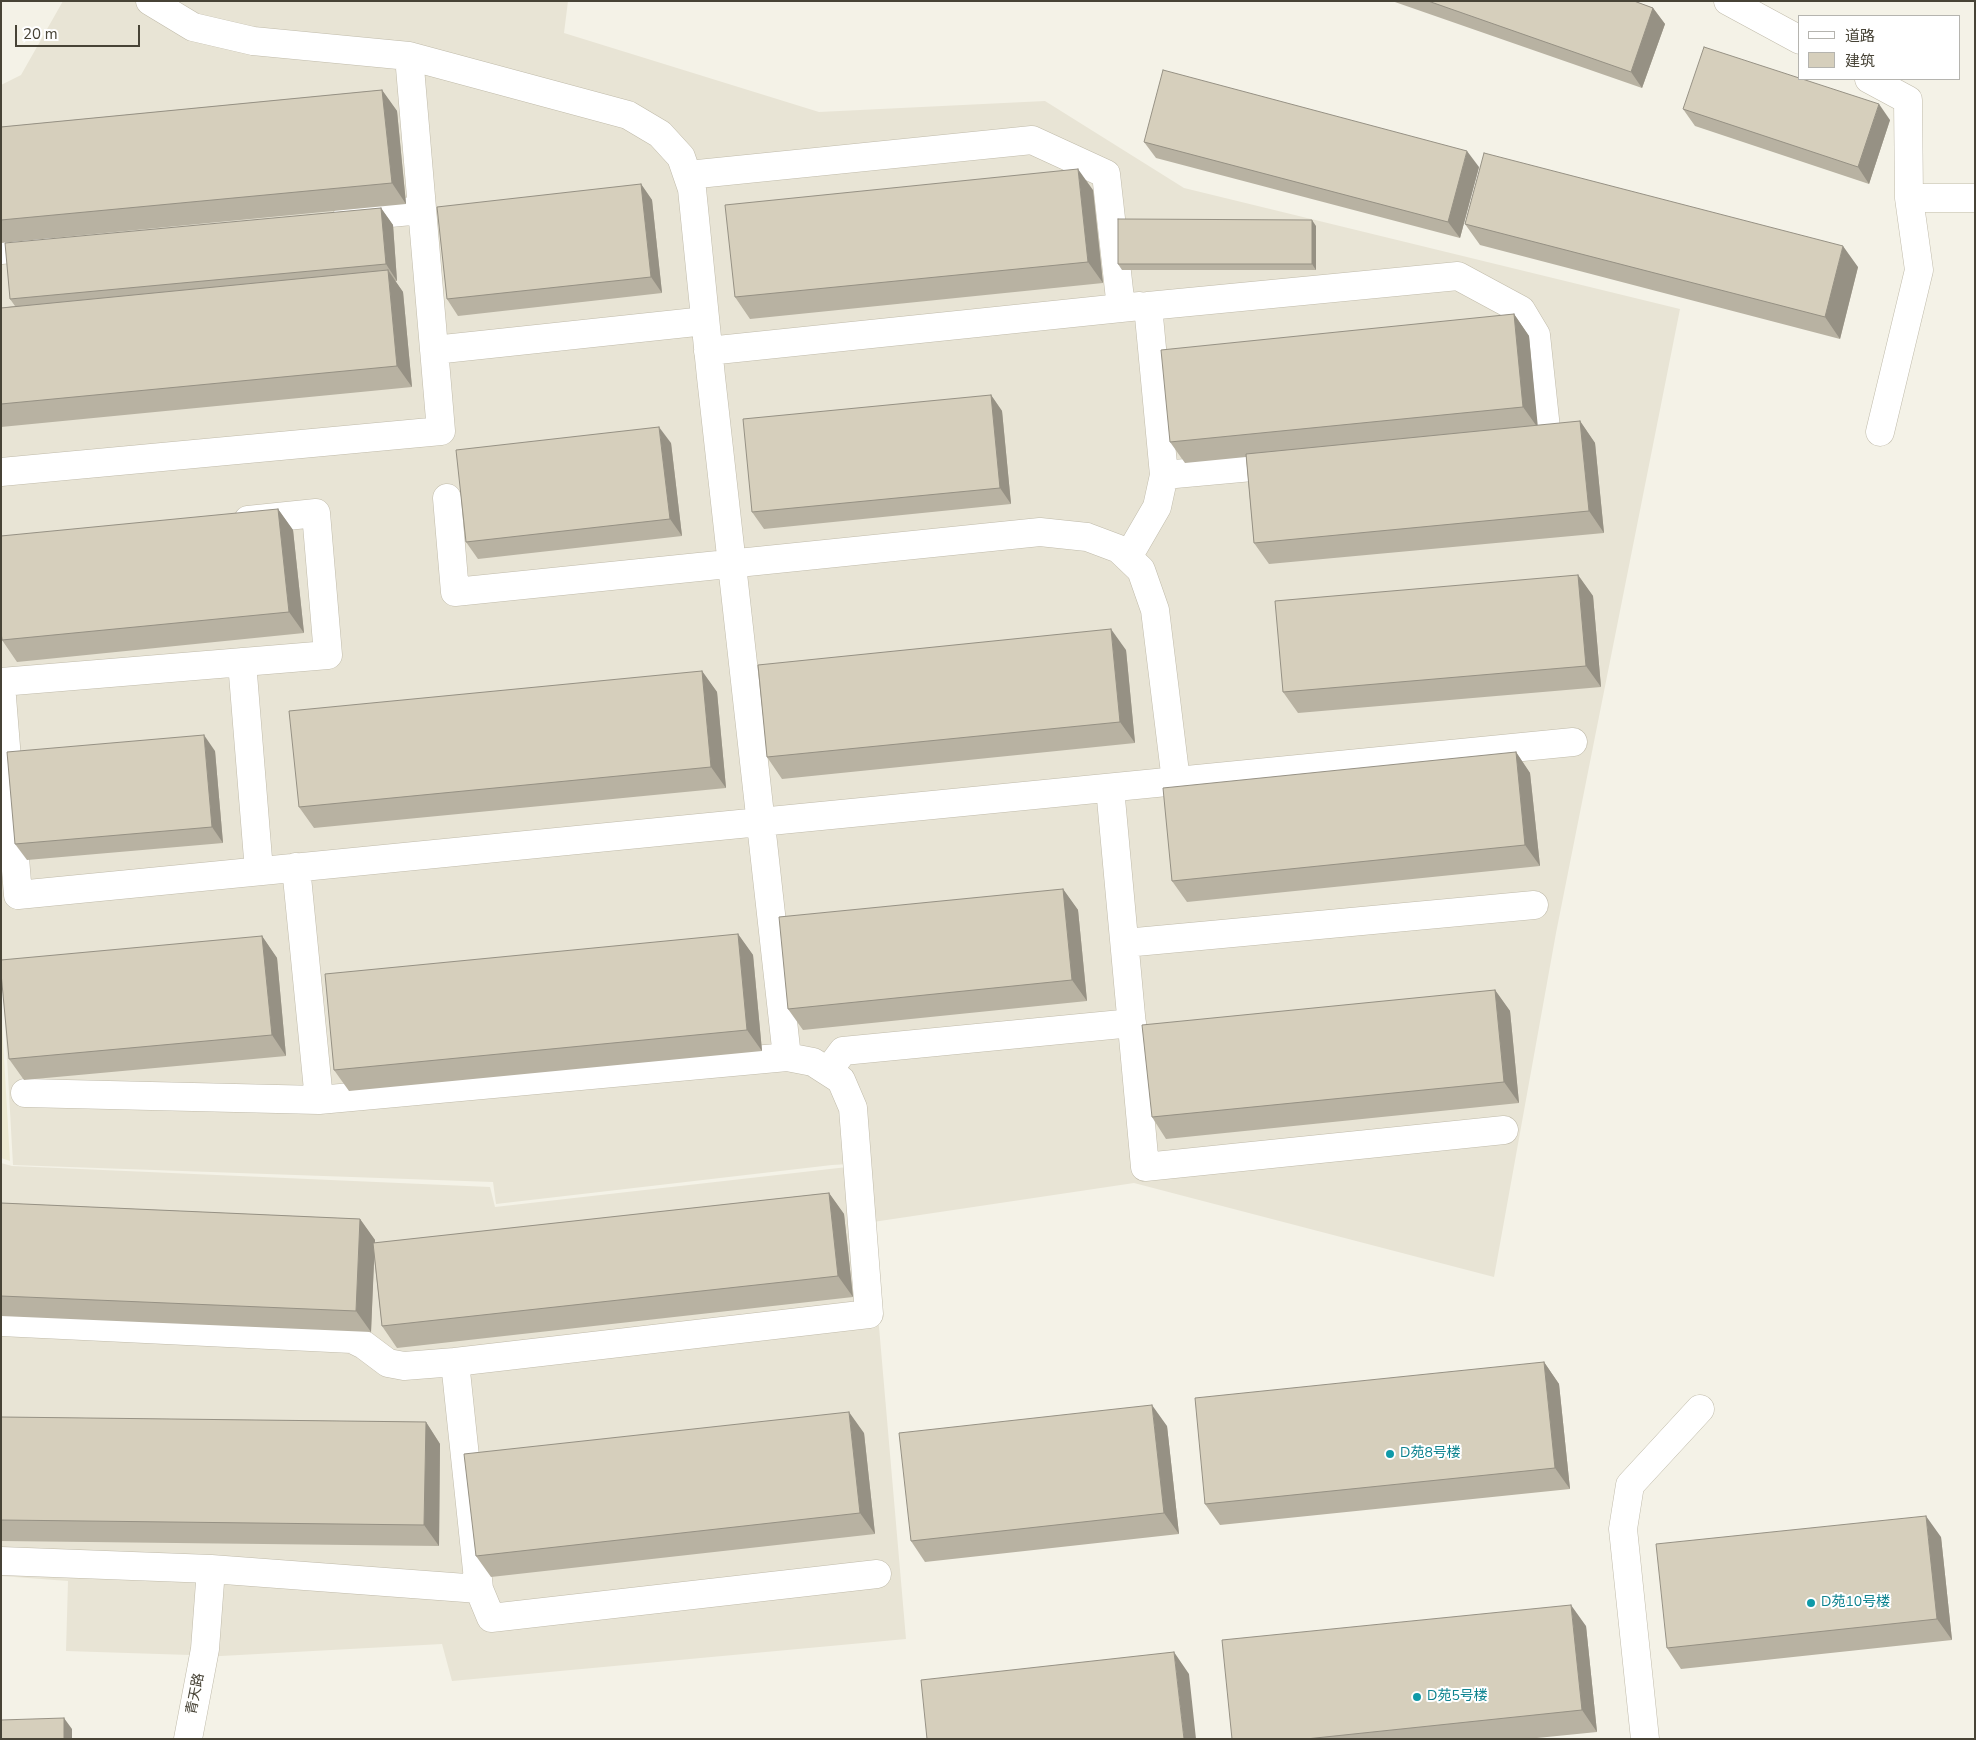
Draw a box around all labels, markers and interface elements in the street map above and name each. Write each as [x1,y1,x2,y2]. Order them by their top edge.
scale bar [18,15,142,47]
legend [1798,15,1961,80]
text: 20 m [23,24,58,44]
text: 道路 [1845,26,1875,46]
text: 建筑 [1845,51,1875,71]
place label: D苑8号楼 [1400,1446,1461,1462]
marker: D苑8号楼 [1384,1448,1396,1460]
place label: D苑10号楼 [1821,1595,1890,1611]
marker: D苑10号楼 [1805,1597,1817,1609]
street label: 青天路 [184,1672,208,1716]
place label: D苑5号楼 [1427,1689,1488,1705]
marker: D苑5号楼 [1411,1691,1423,1703]

